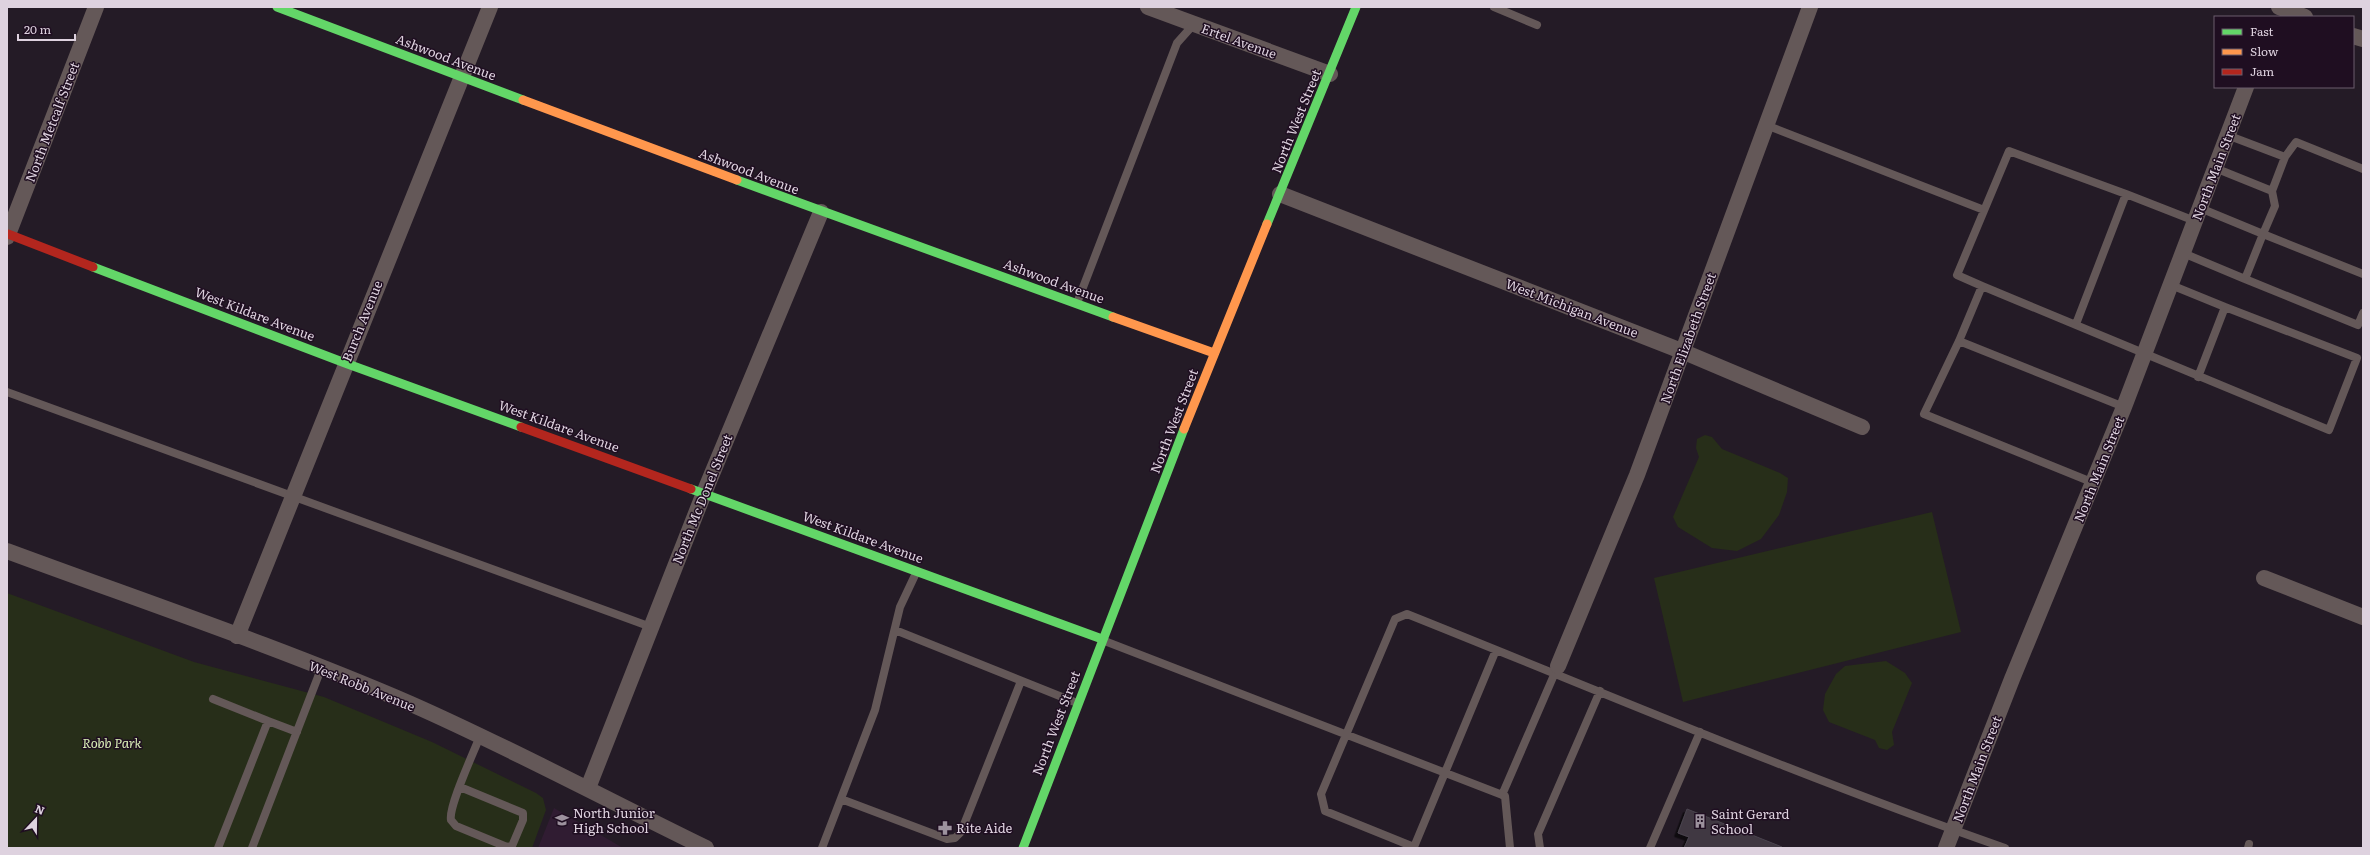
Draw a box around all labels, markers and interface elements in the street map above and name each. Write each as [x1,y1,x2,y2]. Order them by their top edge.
scale bar [18,16,75,42]
legend [2214,16,2354,88]
street label: Ertel Avenue [1199,18,1280,63]
text: 20 m [24,20,51,38]
text: Fast [2250,22,2274,40]
street label: Ashwood Avenue [393,29,499,84]
text: Slow [2250,42,2279,60]
street label: North Metcalf Street [20,58,84,185]
text: Jam [2250,62,2275,80]
street label: North West Street [1266,65,1325,176]
street label: North Main Street [2186,110,2245,223]
street label: Ashwood Avenue [696,143,802,198]
street label: Ashwood Avenue [1001,253,1107,308]
street label: North Elizabeth Street [1655,269,1720,406]
street label: West Michigan Avenue [1503,273,1641,342]
street label: Burch Avenue [337,277,387,364]
street label: West Kildare Avenue [192,282,318,345]
street label: North West Street [1145,365,1202,476]
street label: West Kildare Avenue [496,395,623,456]
street label: North Main Street [2069,412,2129,525]
street label: North Mc Donel Street [667,430,737,567]
street label: West Kildare Avenue [800,506,927,567]
street label: West Robb Avenue [306,656,418,716]
street label: North West Street [1027,667,1084,778]
street label: North Main Street [1947,712,2006,825]
park label: Robb Park [82,733,143,752]
north arrow [16,799,56,839]
text: N [33,800,47,818]
place label: North Junior High School [573,803,656,837]
place label: Saint Gerard School [1711,804,1789,838]
school or university icon: North Junior High School [554,812,570,828]
building icon: Saint Gerard School [1692,813,1708,829]
place label: Rite Aide [956,818,1013,837]
pharmacy icon: Rite Aide [937,820,953,836]

